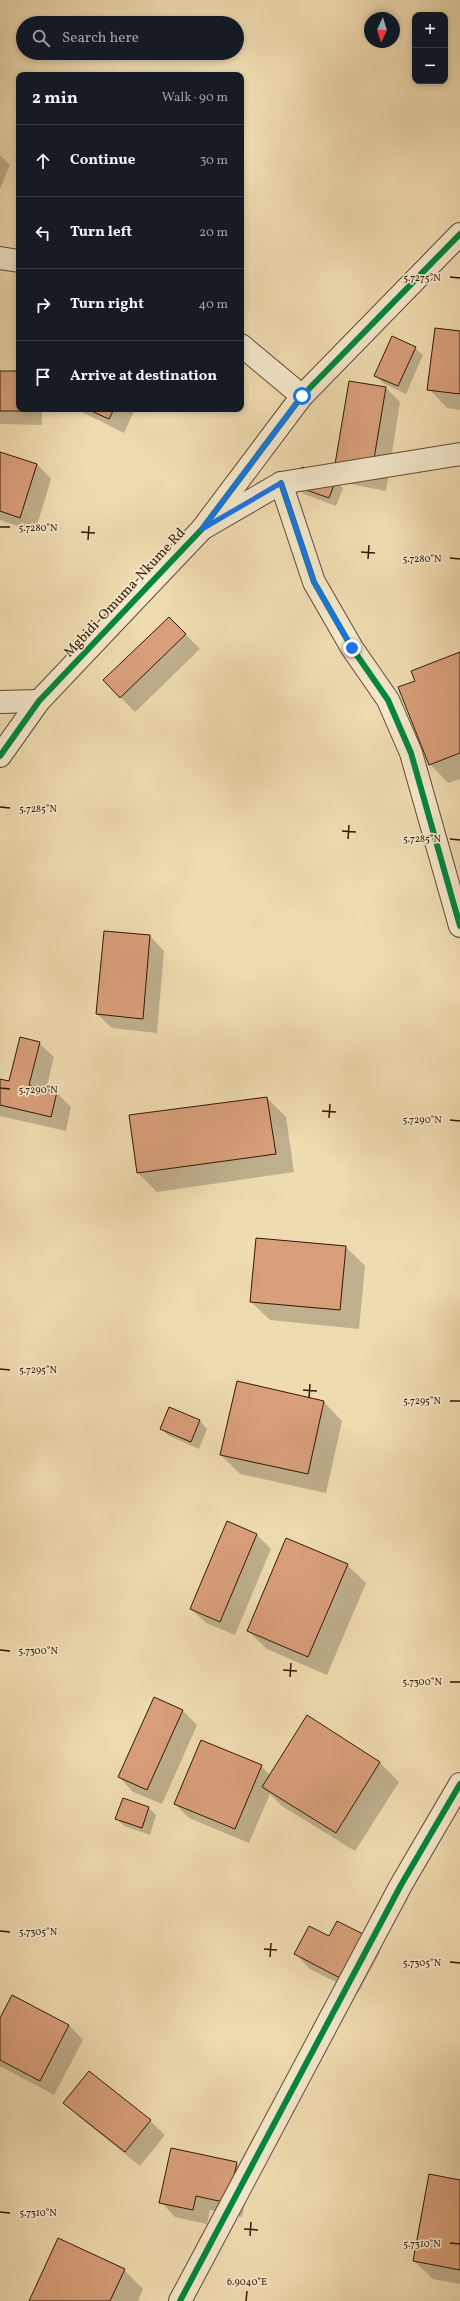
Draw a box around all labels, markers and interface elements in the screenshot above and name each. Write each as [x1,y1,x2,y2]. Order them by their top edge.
north arrow [364,12,400,48]
map controls [412,12,448,84]
button: + [412,12,448,48]
search box [16,16,244,60]
icon: search [30,27,52,49]
text: Search here [62,28,139,49]
button: − [412,48,448,84]
text: 2 min [32,87,78,110]
text: Walk · 90 m [162,89,228,107]
icon: ahead [32,150,54,172]
text: Continue [70,150,135,171]
text: 30 m [200,152,228,170]
icon: left [32,222,54,244]
text: Turn left [70,222,132,243]
text: 20 m [199,224,228,242]
text: 5.7275°N [403,271,441,285]
icon: right [32,294,54,316]
text: Turn right [70,294,144,315]
text: 40 m [199,296,228,314]
icon: arrive [32,366,54,388]
text: Arrive at destination [70,366,217,387]
route start [293,387,311,405]
text: 5.7280°N [18,521,58,535]
street label: Mgbidi-Omuma-Nkume Rd [60,524,190,662]
text: 5.7280°N [402,552,442,566]
route end [343,639,361,657]
text: 5.7285°N [19,802,58,816]
text: 5.7285°N [403,832,442,846]
text: 5.7290°N [18,1083,58,1097]
text: 5.7290°N [402,1113,442,1127]
text: 5.7295°N [19,1363,58,1377]
text: 5.7295°N [403,1394,442,1408]
text: 5.7300°N [18,1644,58,1658]
text: 5.7300°N [402,1675,442,1689]
text: 5.7305°N [19,1925,58,1939]
text: 5.7305°N [403,1956,442,1970]
text: 5.7310°N [19,2206,57,2220]
text: 5.7310°N [403,2237,441,2251]
text: 6.9040°E [227,2275,267,2289]

